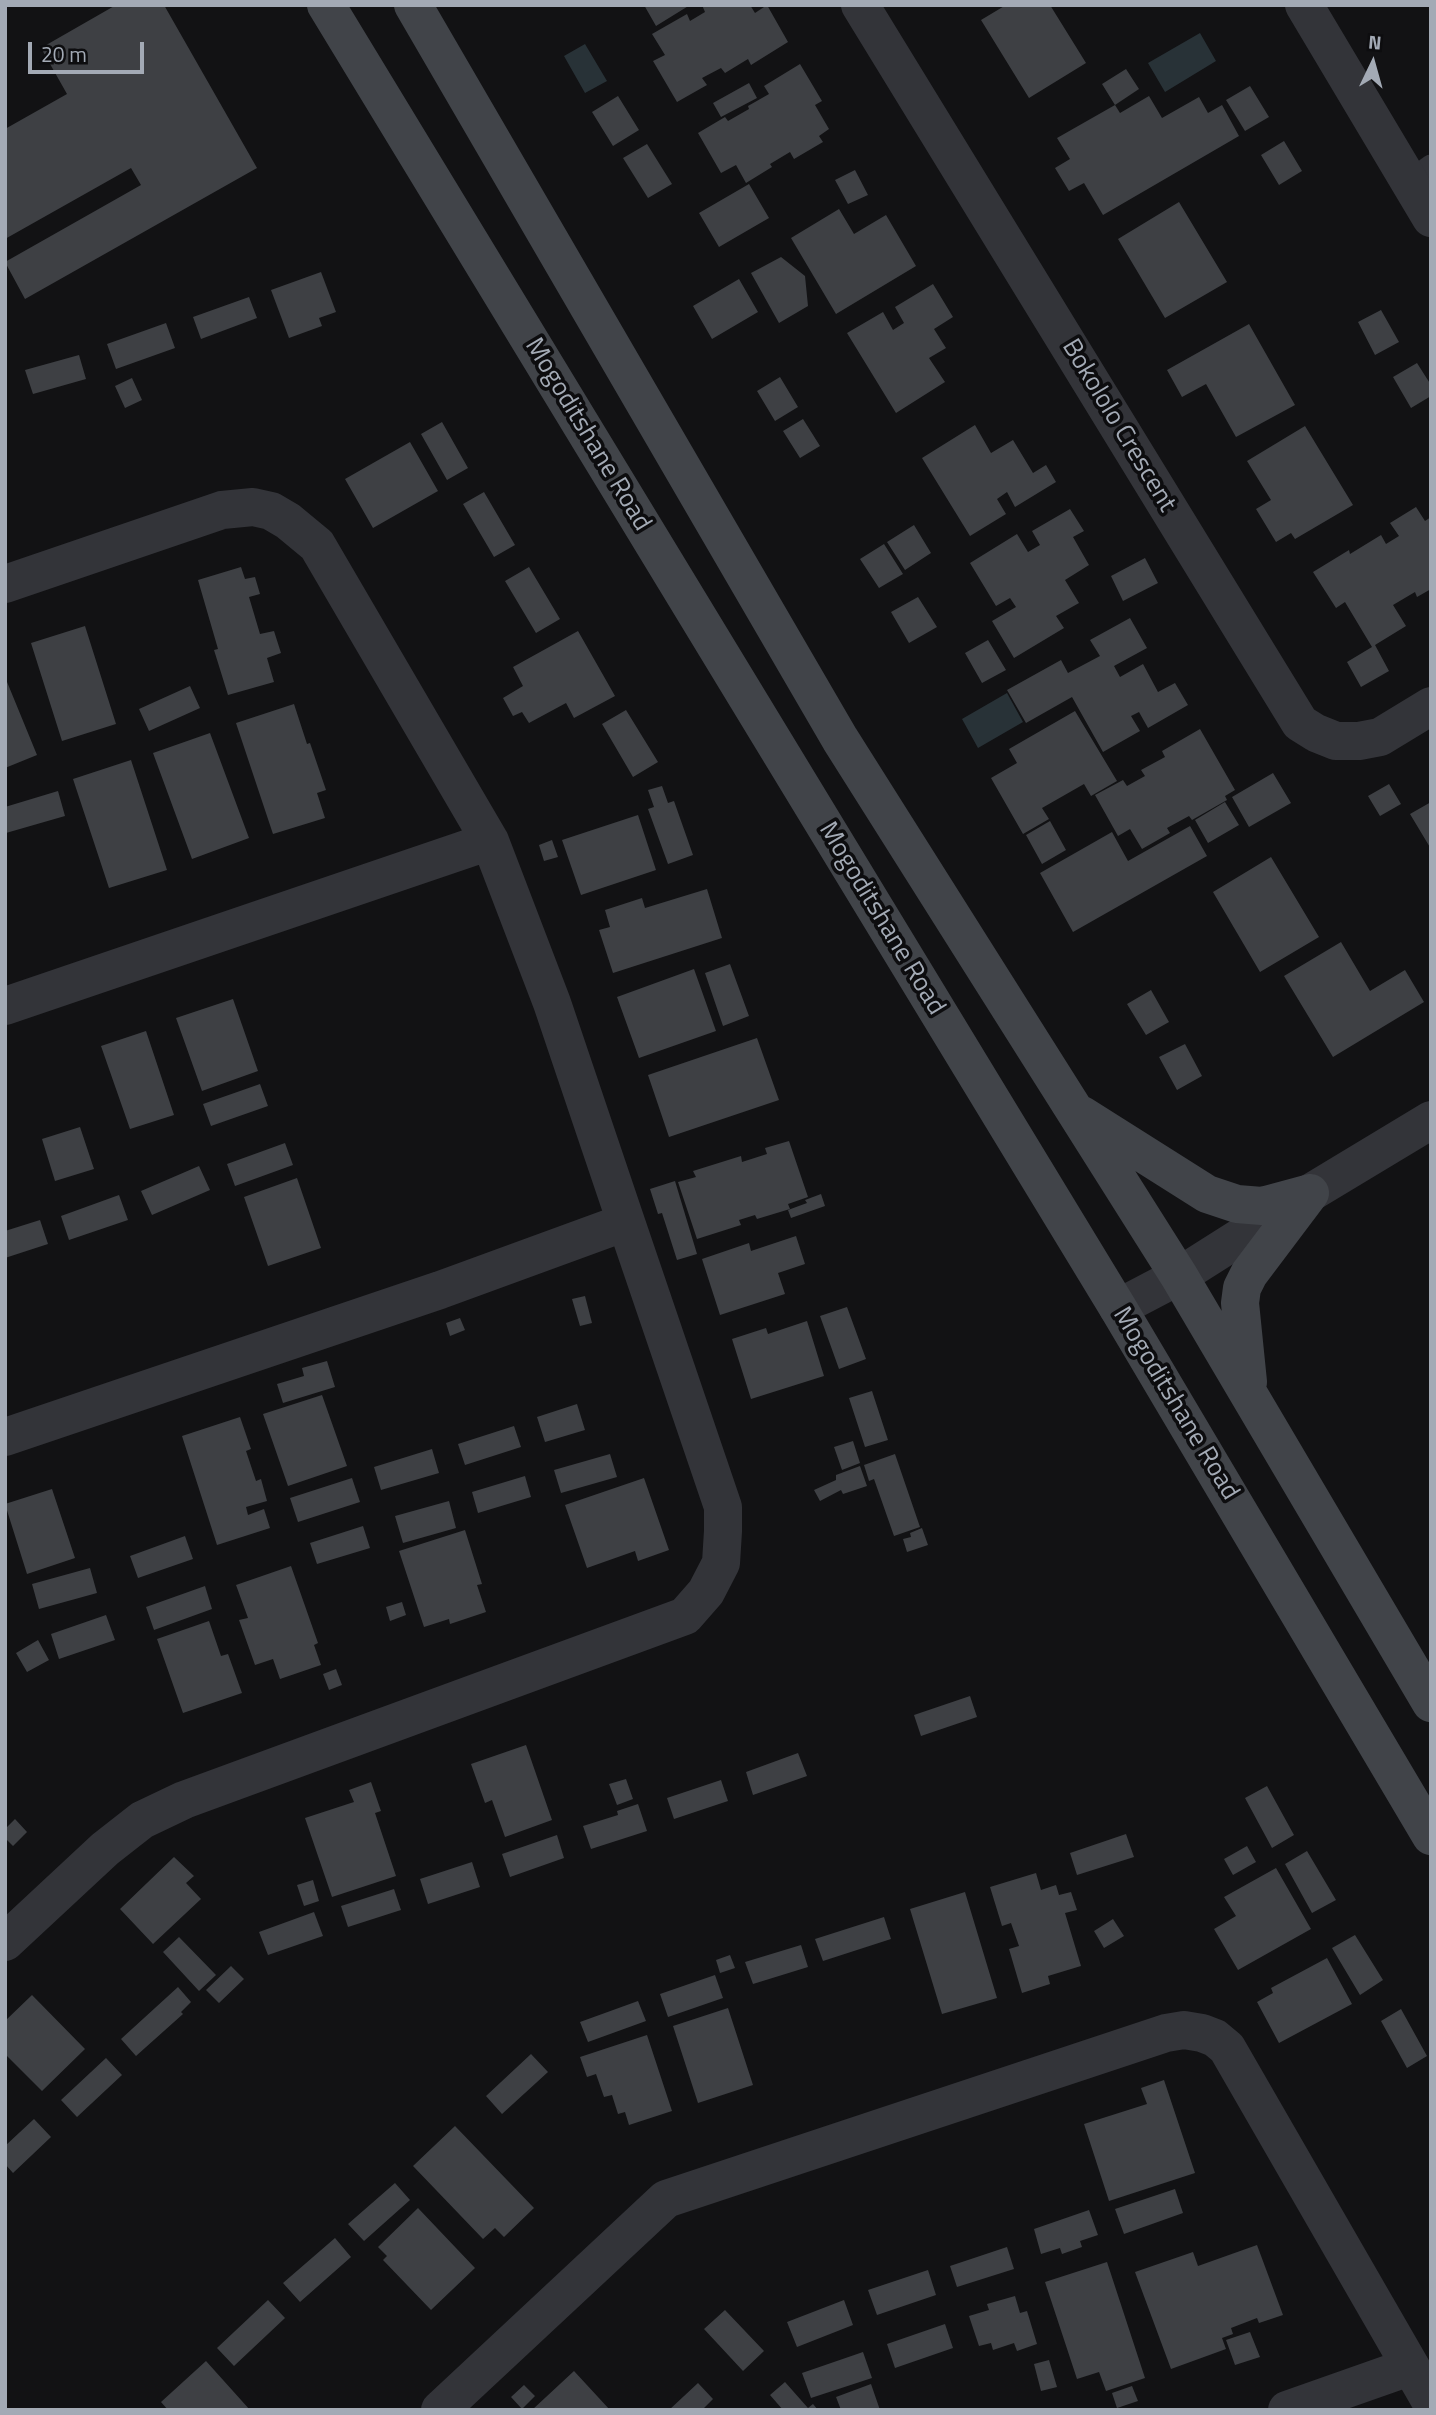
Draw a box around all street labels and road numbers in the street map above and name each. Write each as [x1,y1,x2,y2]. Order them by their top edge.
street label: Mogoditshane Road [517,333,657,537]
street label: Bokololo Crescent [1054,334,1182,518]
street label: Mogoditshane Road [811,817,951,1021]
street label: Mogoditshane Road [1105,1302,1245,1506]

